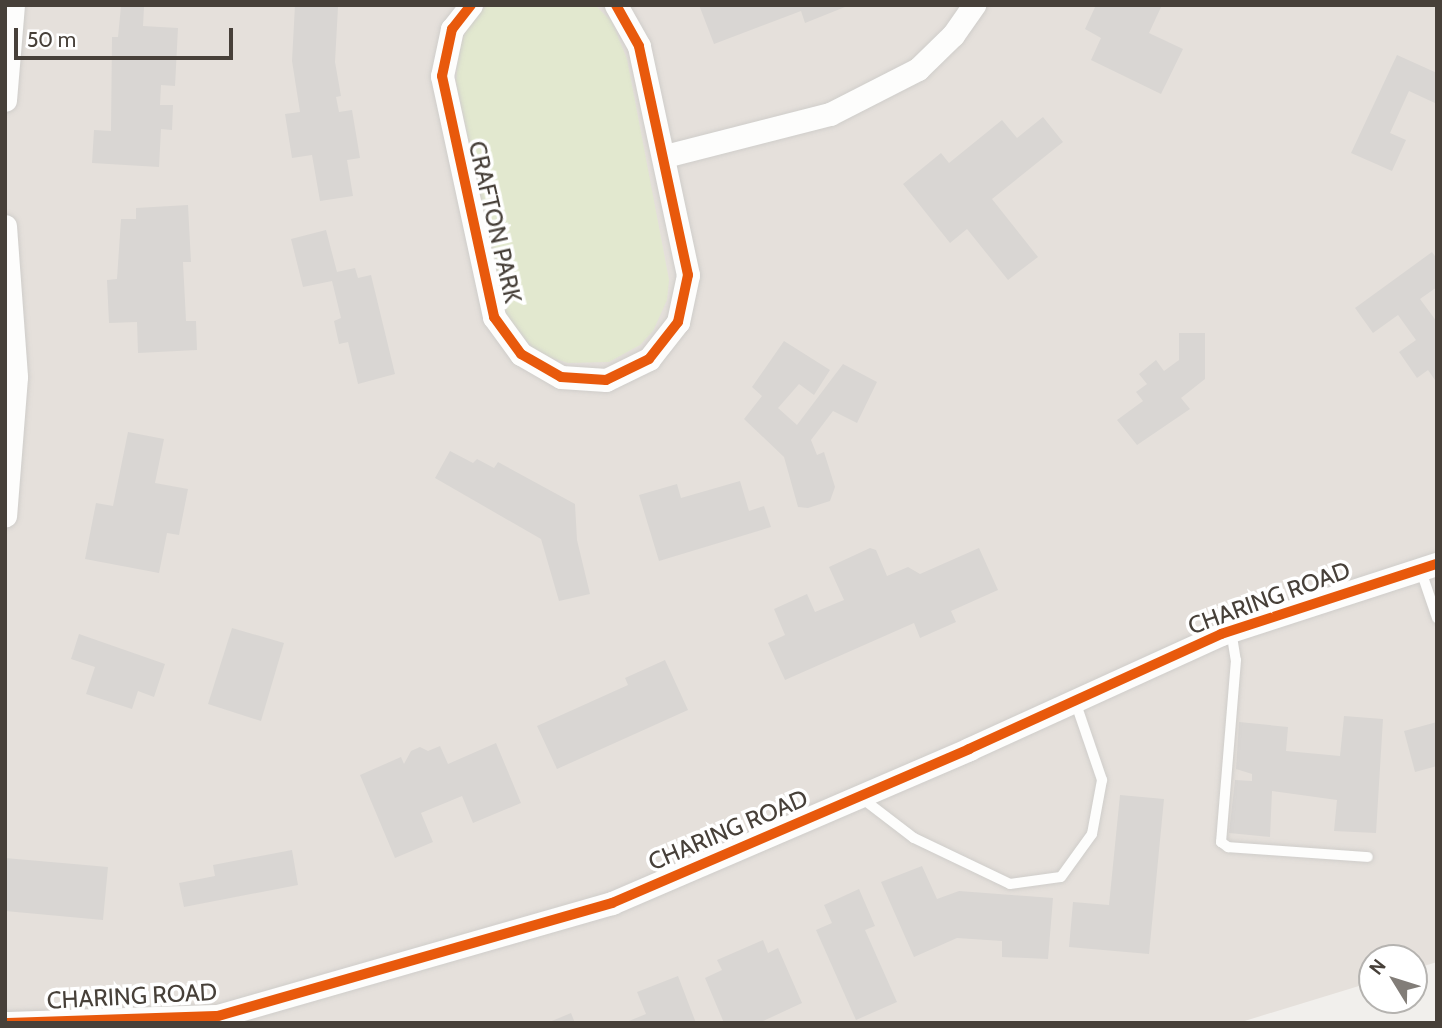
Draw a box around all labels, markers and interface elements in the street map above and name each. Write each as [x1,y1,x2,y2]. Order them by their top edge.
scale bar [18,14,236,58]
text: 50 m [27,27,76,52]
street label: CRAFTON PARK [462,138,528,306]
street label: CHARING ROAD [1184,555,1354,641]
street label: CHARING ROAD [644,783,812,877]
north arrow [1358,944,1428,1014]
text: N [1364,955,1391,979]
street label: CHARING ROAD [46,977,218,1015]

